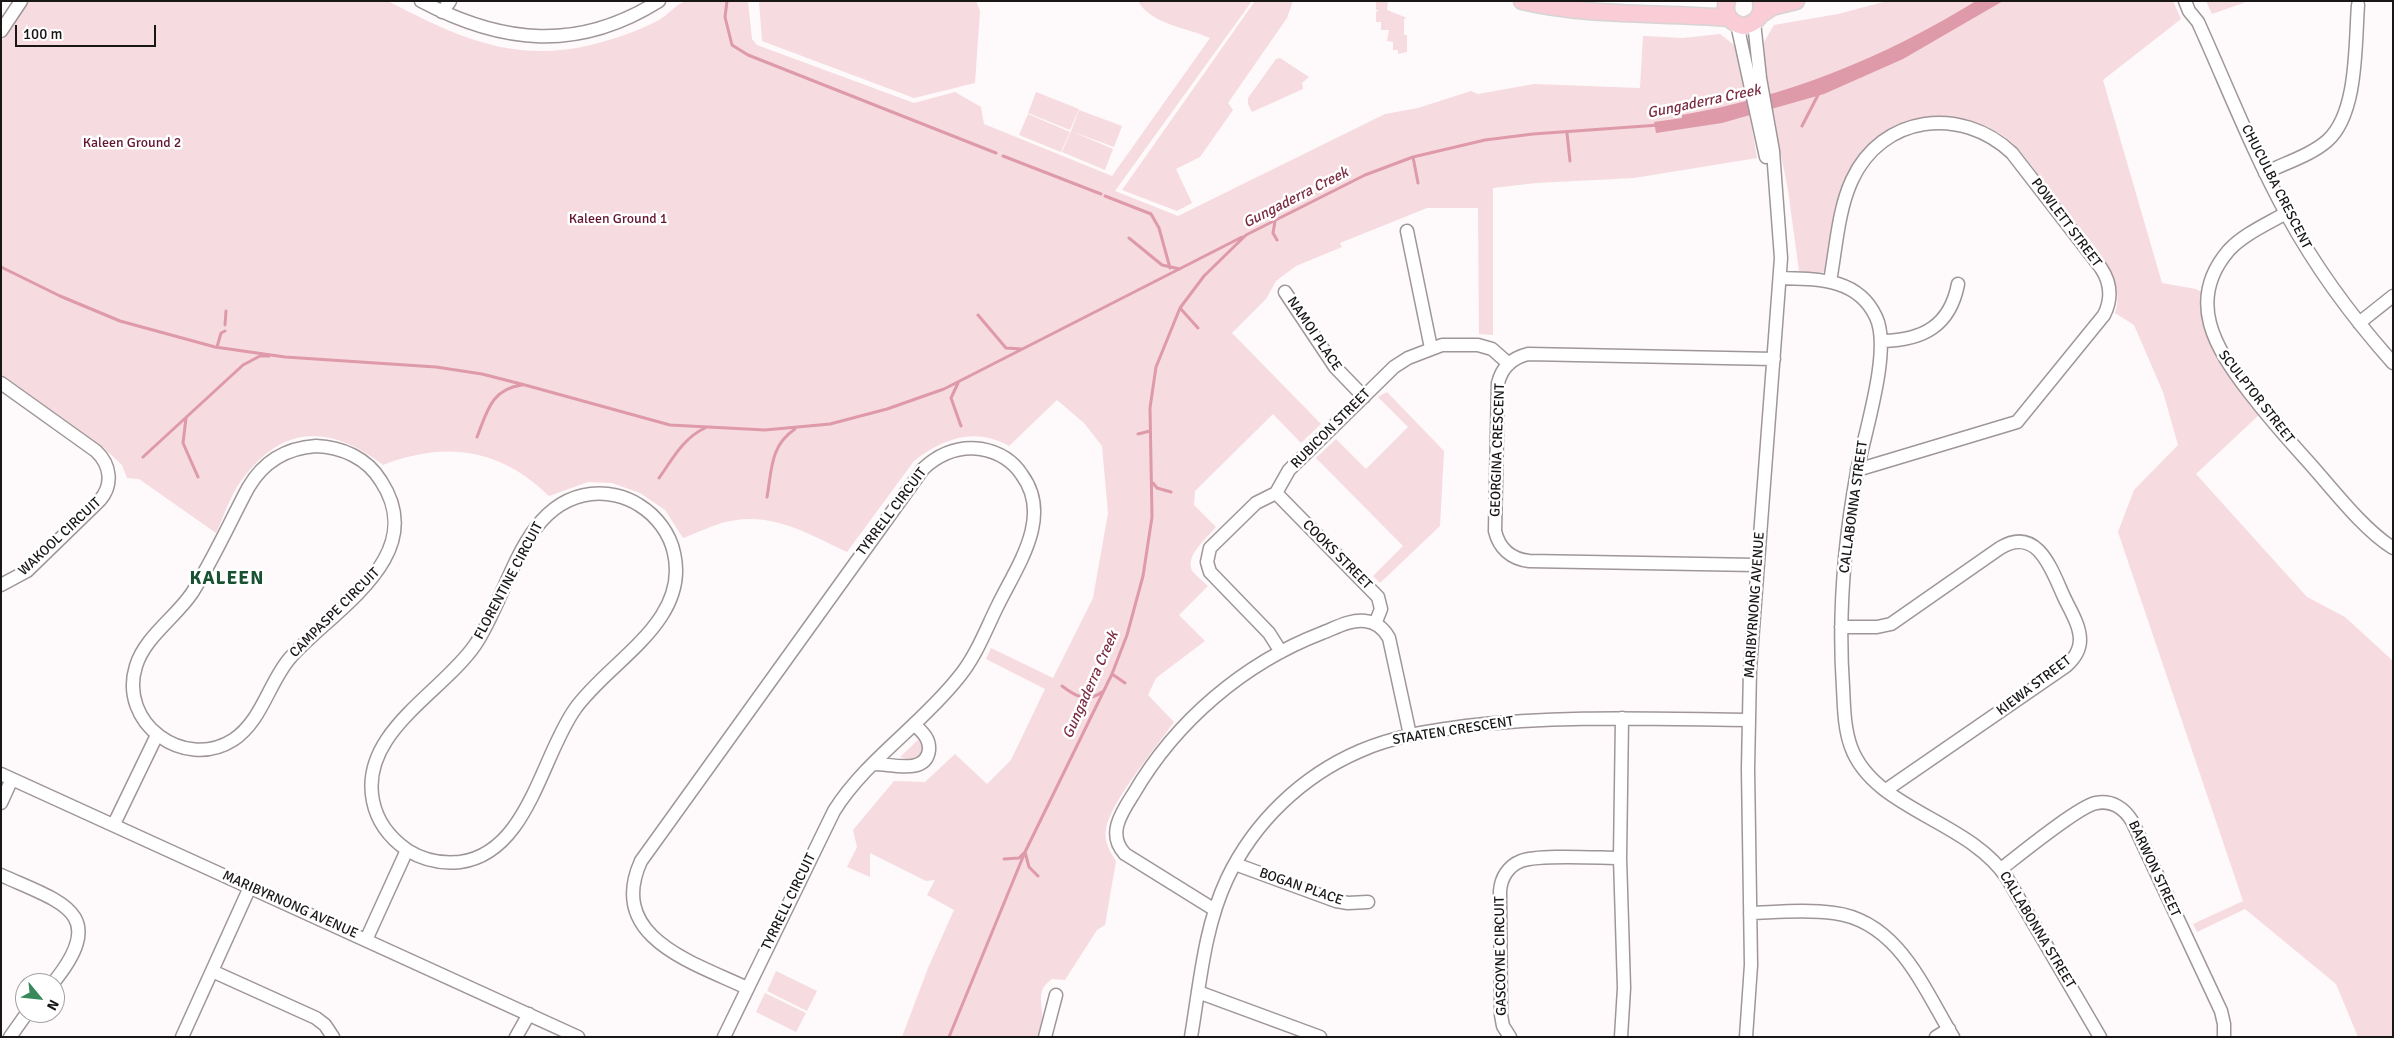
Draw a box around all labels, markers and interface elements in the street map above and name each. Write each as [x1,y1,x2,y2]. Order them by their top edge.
scale bar [18,15,159,47]
text: 100 m [23,25,63,43]
water label: Gungaderra Creek [1646,81,1762,123]
street label: CHUCULBA CRESCENT [2237,122,2315,252]
park label: Kaleen Ground 2 [83,135,181,151]
water label: Gungaderra Creek [1240,164,1352,232]
street label: POWLETT STREET [2027,175,2105,271]
park label: Kaleen Ground 1 [569,211,667,227]
street label: NAMOI PLACE [1283,294,1345,374]
street label: SCULPTOR STREET [2215,347,2297,447]
street label: GEORGINA CRESCENT [1487,383,1509,517]
street label: RUBICON STREET [1288,386,1374,472]
street label: CALLABONNA STREET [1836,440,1872,574]
street label: TYRRELL CIRCUIT [854,465,930,559]
street label: WAKOOL CIRCUIT [15,495,105,579]
street label: COOKS STREET [1299,517,1375,593]
street label: FLORENTINE CIRCUIT [471,520,547,642]
street label: MARIBYRNONG AVENUE [1741,531,1769,679]
street label: CAMPASPE CIRCUIT [287,565,383,661]
district label: KALEEN [189,568,265,590]
water label: Gungaderra Creek [1059,629,1123,741]
street label: KIEWA STREET [1993,653,2075,719]
street label: STAATEN CRESCENT [1391,713,1515,749]
street label: BARWON STREET [2124,818,2184,920]
street label: TYRRELL CIRCUIT [758,851,820,953]
street label: BOGAN PLACE [1257,865,1345,909]
street label: MARIBYRNONG AVENUE [219,867,361,943]
street label: CALLABONNA STREET [1995,868,2079,992]
street label: GASCOYNE CIRCUIT [1492,896,1510,1016]
north arrow [15,973,65,1023]
text: N [43,997,63,1013]

